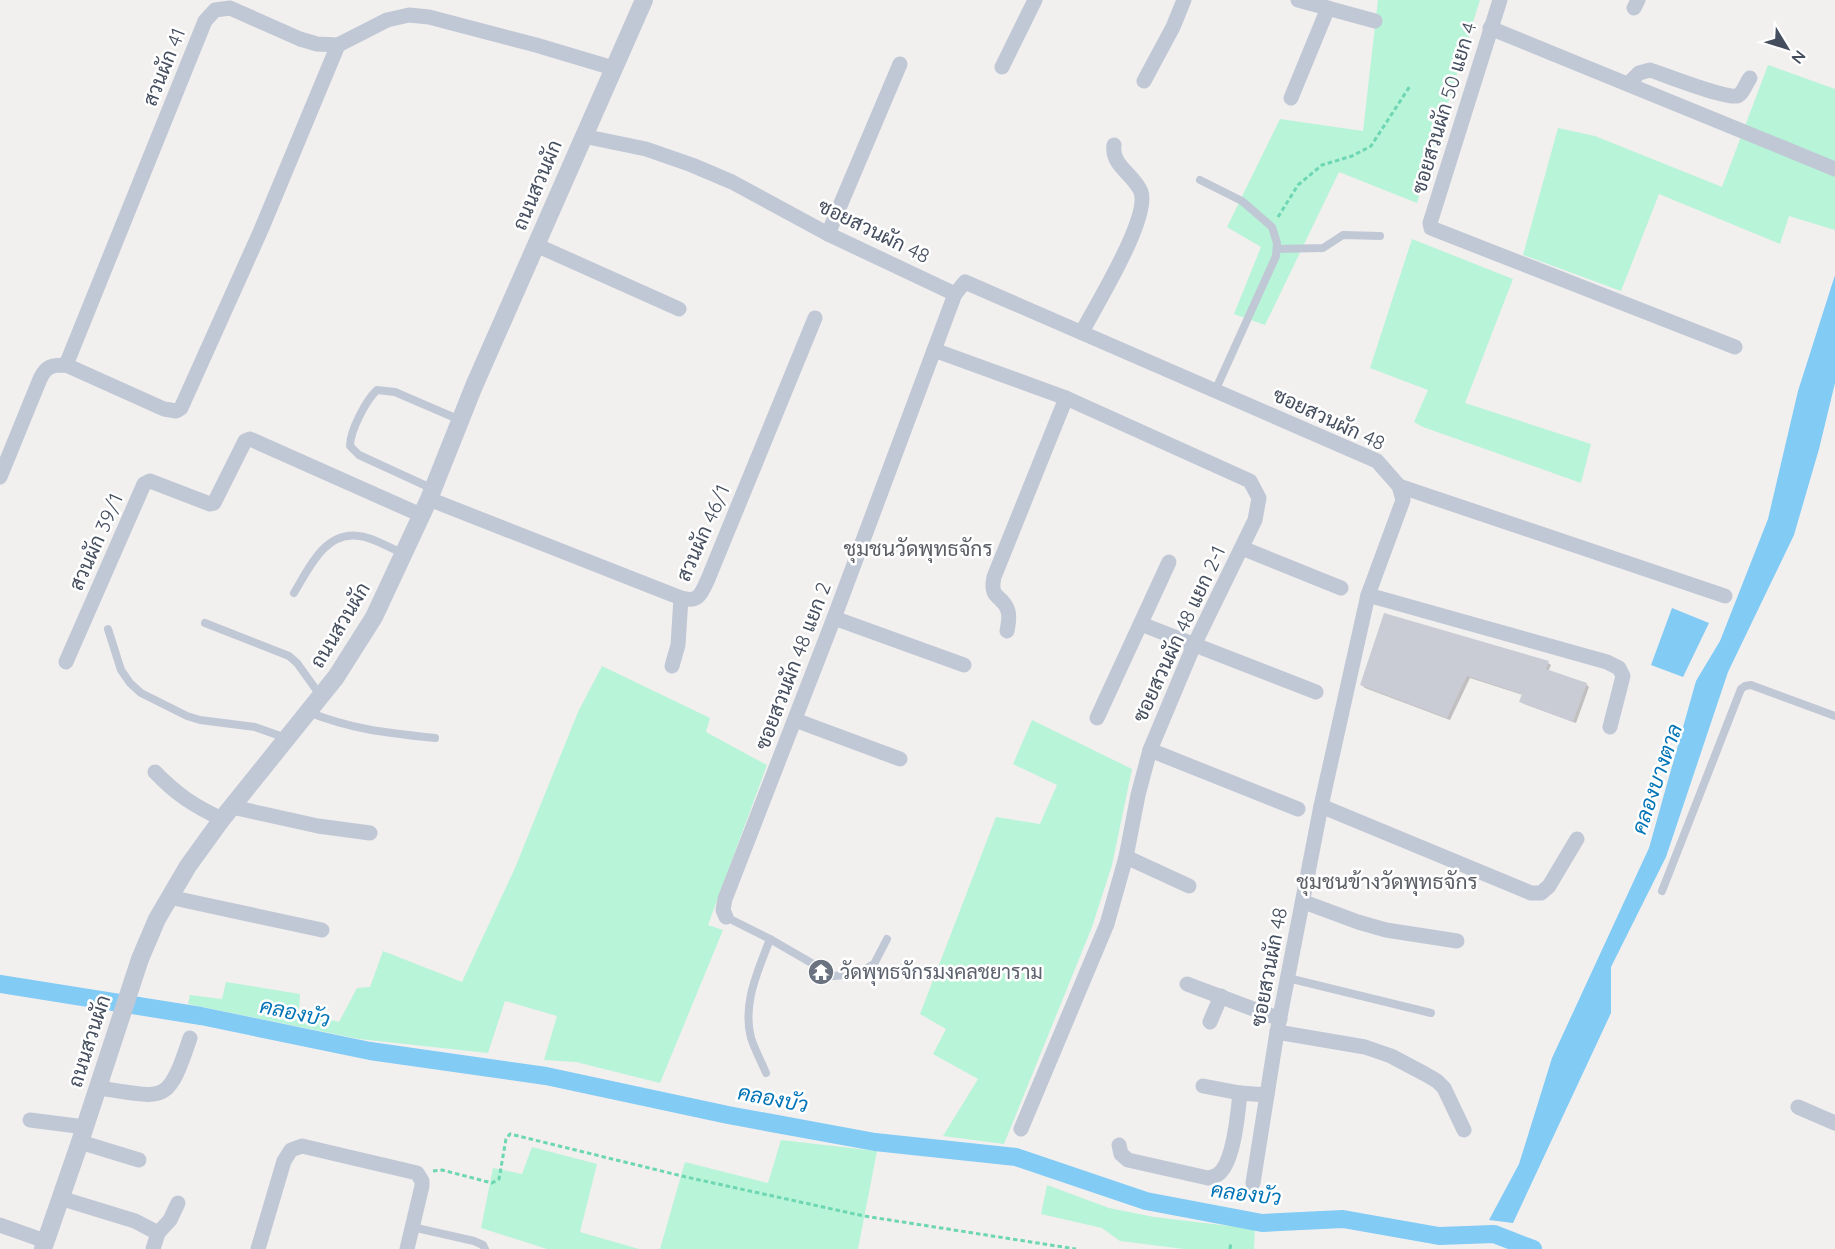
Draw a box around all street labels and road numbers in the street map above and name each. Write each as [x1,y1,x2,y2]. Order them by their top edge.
street label: ซอยสวนผัก 50 แยก 4 [1406,19,1482,197]
street label: สวนผัก 41 [137,24,190,109]
street label: ถนนสวนผัก [506,136,567,234]
street label: ซอยสวนผัก 48 [814,193,934,268]
street label: ซอยสวนผัก 48 [1269,382,1389,455]
street label: สวนผัก 46/1 [670,481,735,585]
street label: สวนผัก 39/1 [63,489,128,594]
street label: ซอยสวนผัก 48 แยก 2-1 [1127,542,1230,726]
street label: ถนนสวนผัก [304,577,375,672]
street label: ซอยสวนผัก 48 แยก 2 [749,579,836,753]
street label: ซอยสวนผัก 48 [1245,905,1292,1029]
street label: ถนนสวนผัก [62,992,115,1090]

